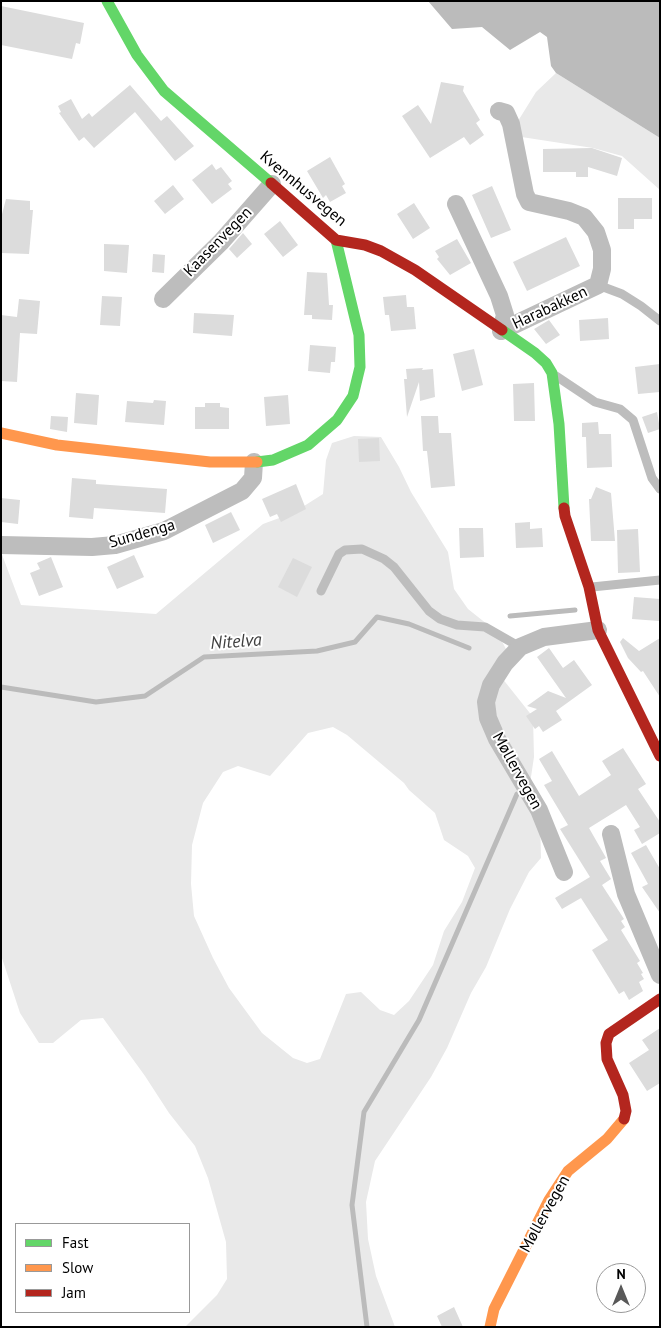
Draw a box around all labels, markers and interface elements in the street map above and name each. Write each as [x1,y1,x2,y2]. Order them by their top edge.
street label: Kvennhusvegen [256,147,350,231]
street label: Kaasenvegen [180,203,256,281]
street label: Harabakken [509,282,591,334]
street label: Sundenga [107,515,177,553]
water label: Nitelva [210,629,262,655]
street label: Møllervegen [488,729,546,813]
street label: Møllervegen [516,1172,574,1256]
legend [15,1223,190,1313]
text: Fast [62,1233,89,1252]
text: Slow [62,1258,93,1277]
north arrow [596,1263,646,1313]
text: N [616,1265,626,1283]
text: Jam [62,1283,86,1302]

